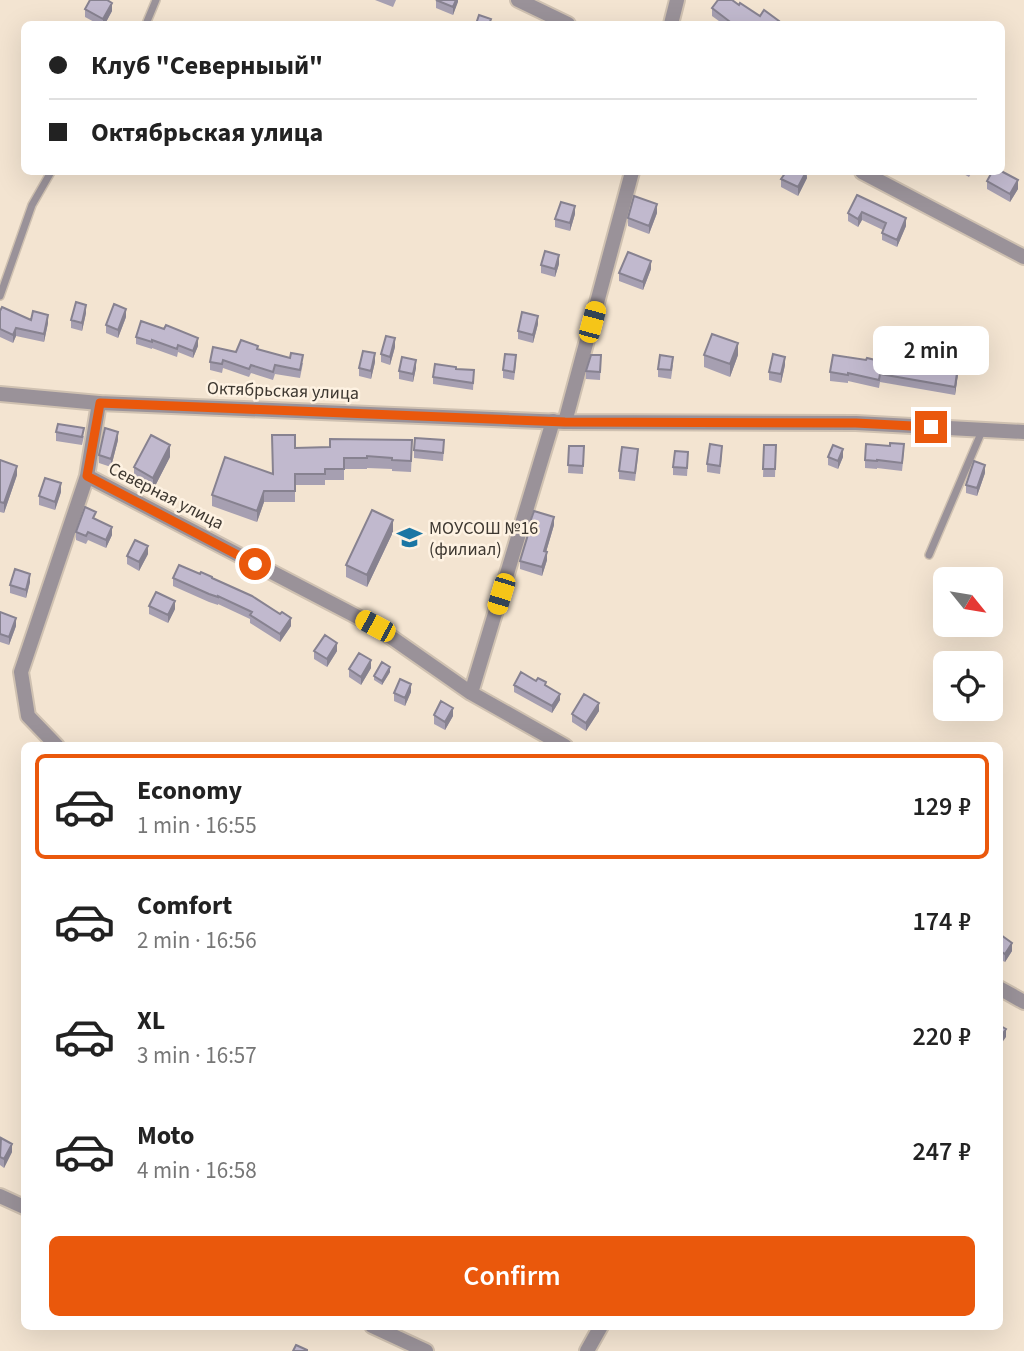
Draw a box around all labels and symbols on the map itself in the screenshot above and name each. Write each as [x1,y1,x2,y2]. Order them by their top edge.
car [577,299,608,345]
callout: 2 min [873,326,989,374]
street label: Октябрьская улица [207,376,359,406]
route end [915,411,947,443]
street label: Северная улица [104,456,228,536]
place label: МОУСОШ №16 (филиал) [429,516,538,562]
school or university icon: МОУСОШ №16 (филиал) [395,524,423,552]
route start [239,548,271,580]
north arrow [933,567,1003,637]
car [485,571,518,617]
car [352,607,399,645]

